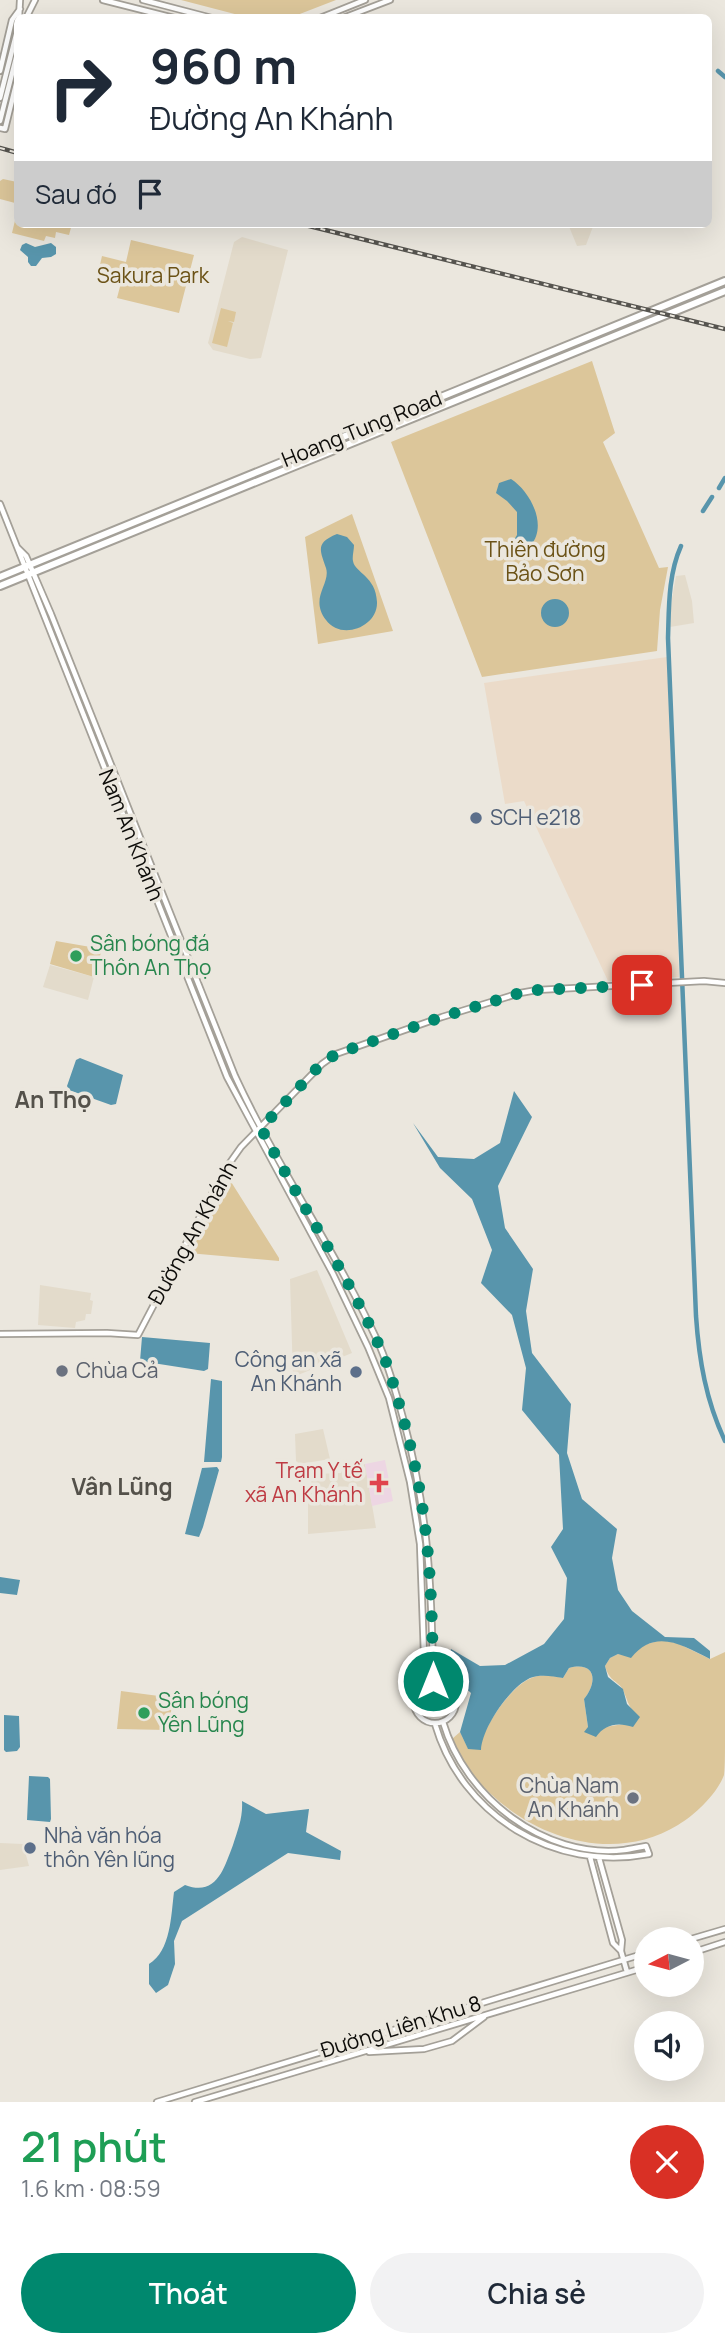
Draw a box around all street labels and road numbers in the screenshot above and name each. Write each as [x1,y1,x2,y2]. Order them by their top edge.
street label: Hoang Tung Road [277,383,446,473]
street label: Nam An Khánh [93,765,171,905]
street label: Đường An Khánh [141,1156,243,1309]
street label: Đường Liên Khu 8 [317,1988,484,2064]

